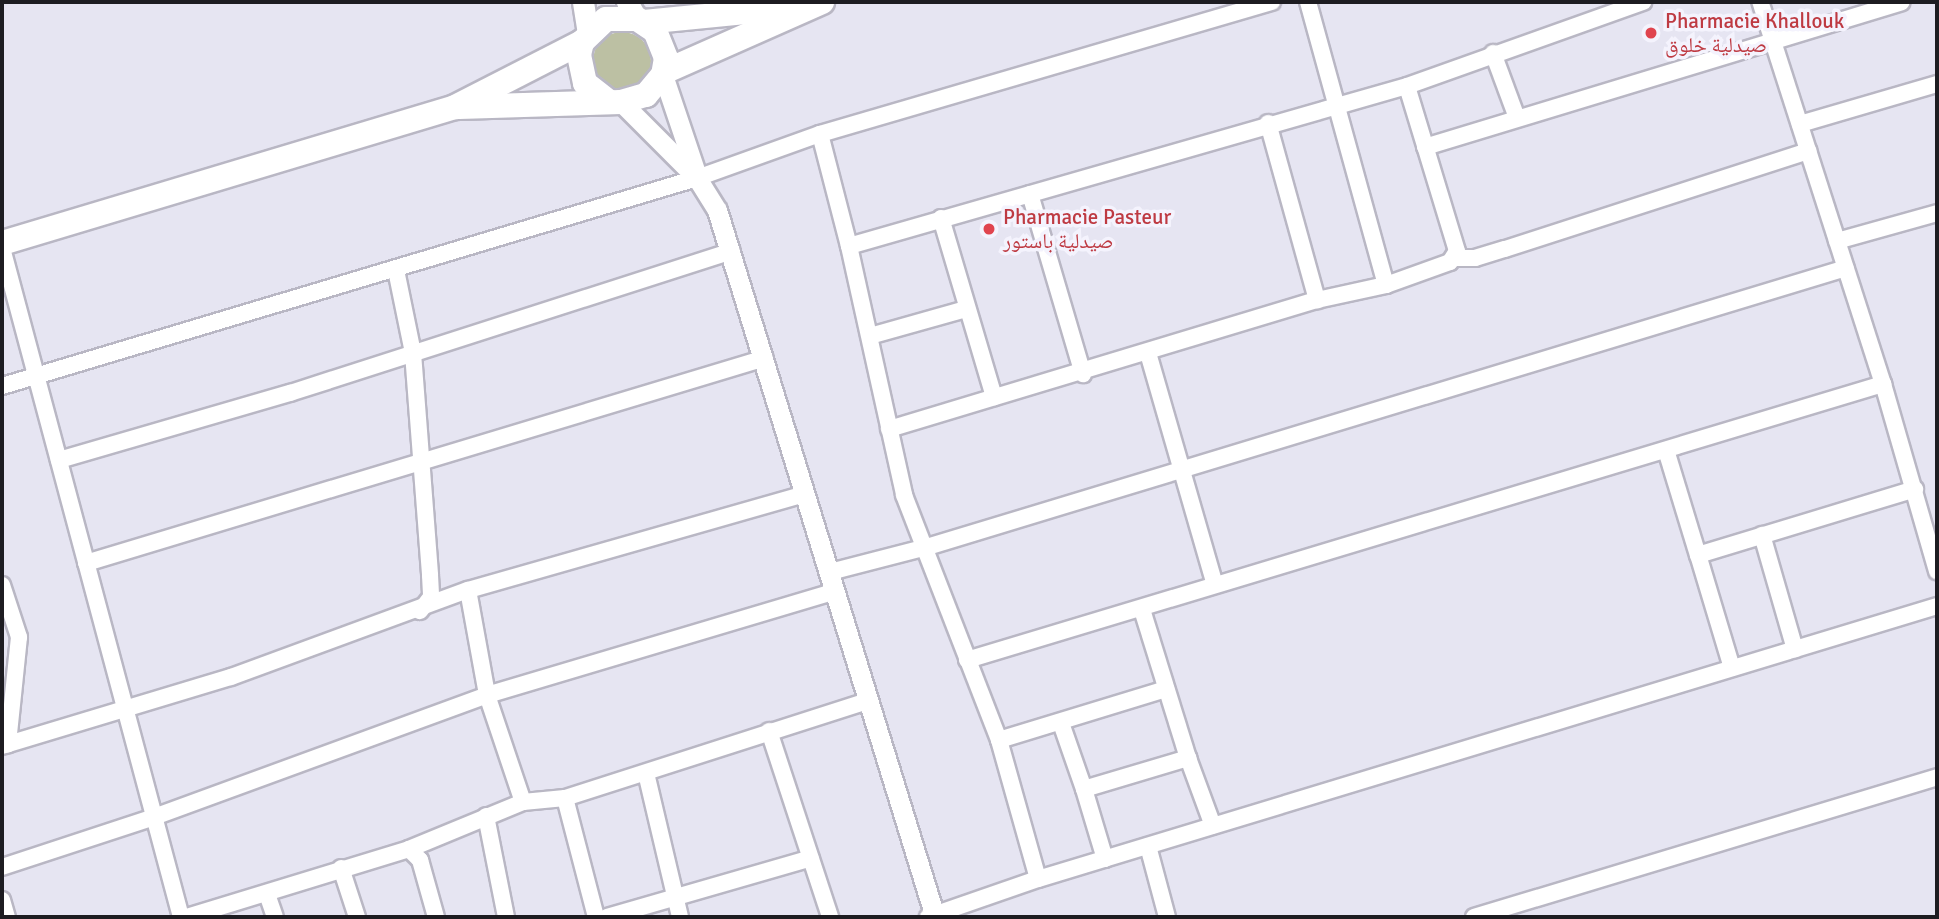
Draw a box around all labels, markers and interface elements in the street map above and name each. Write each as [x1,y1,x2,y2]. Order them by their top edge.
place label: Pharmacie Khallouk صيدلية خلوق [1665,8,1844,58]
marker: Pharmacie Khallouk صيدلية خلوق [1643,25,1659,41]
place label: Pharmacie Pasteur صيدلية باستور [1003,204,1171,254]
marker: Pharmacie Pasteur صيدلية باستور [981,221,997,237]

